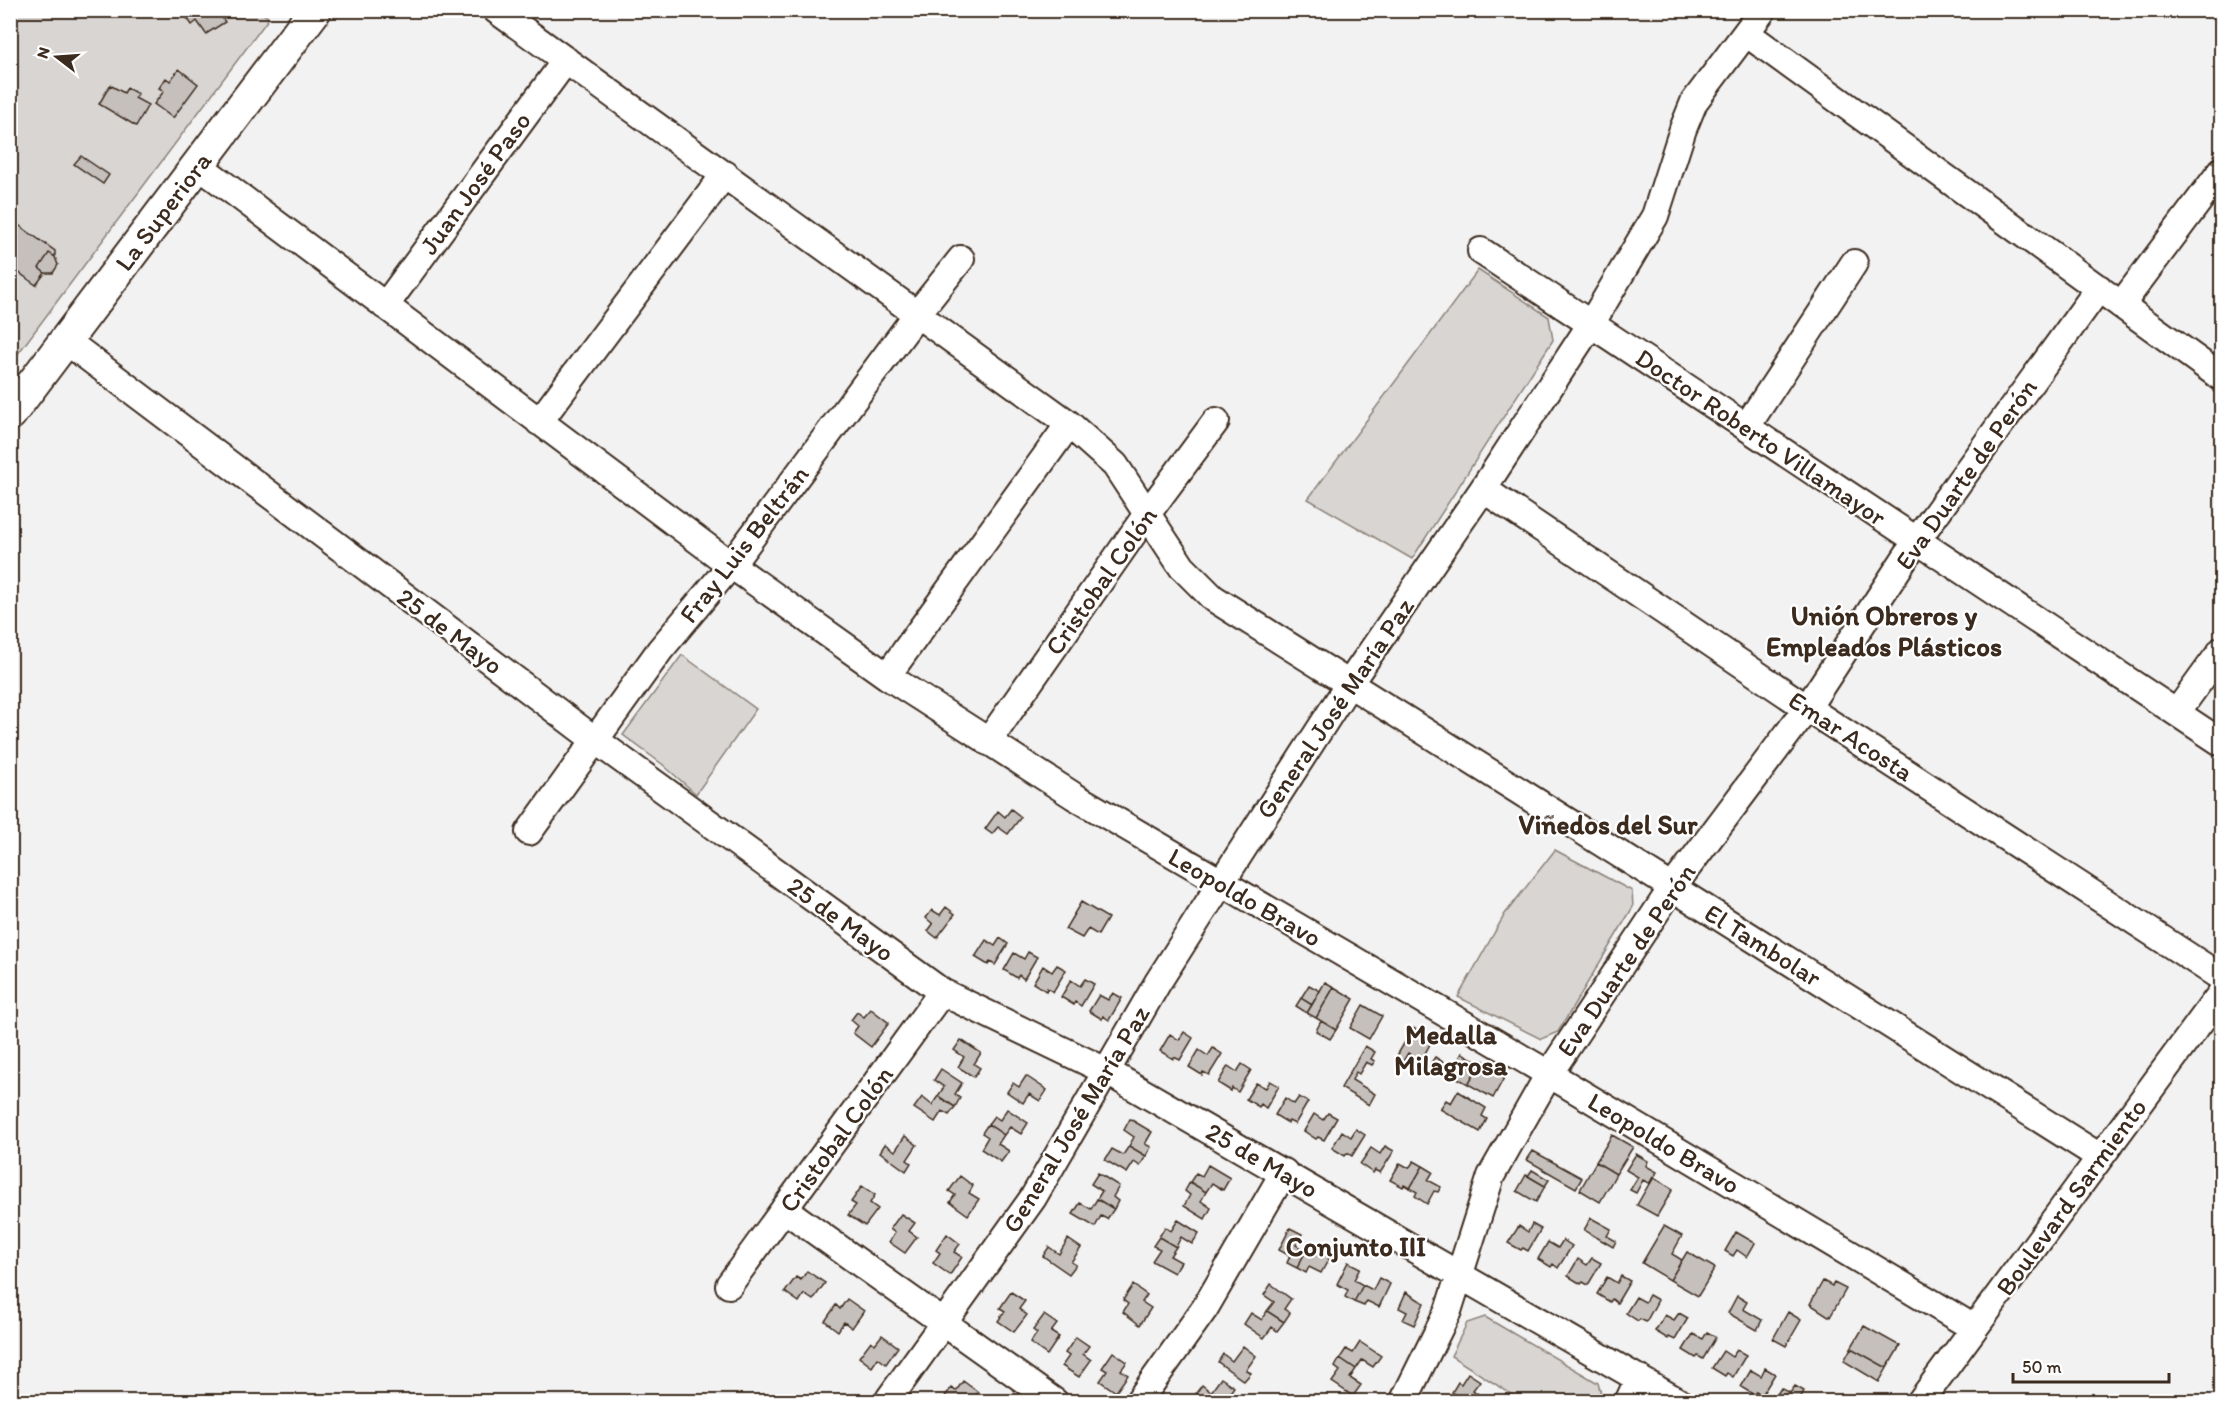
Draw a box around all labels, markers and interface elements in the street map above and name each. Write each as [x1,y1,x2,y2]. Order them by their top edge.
north arrow [27,27,87,87]
text: N [32,45,54,61]
street label: Juan José Paso [412,105,538,261]
street label: La Superiora [108,145,219,277]
street label: Doctor Roberto Villamayor [1630,341,1893,533]
street label: Eva Duarte de Perón [1888,372,2044,576]
street label: Fray Luis Beltrán [672,458,816,629]
street label: Cristobal Colón [1038,500,1164,661]
street label: 25 de Mayo [391,581,509,681]
street label: General José María Paz [1249,591,1421,825]
district label: Unión Obreros y Empleados Plásticos [1766,599,2002,663]
street label: Emar Acosta [1783,684,1920,788]
district label: Viñedos del Sur [1519,808,1698,841]
street label: Leopoldo Bravo [1163,840,1327,954]
street label: Eva Duarte de Perón [1550,857,1703,1063]
street label: 25 de Mayo [781,870,901,968]
street label: El Tambolar [1699,897,1827,994]
street label: General José María Paz [995,999,1157,1239]
district label: Medalla Milagrosa [1394,1018,1509,1082]
street label: Cristobal Colón [772,1059,900,1219]
street label: Leopoldo Bravo [1582,1085,1746,1201]
street label: Boulevard Sarmiento [1989,1092,2153,1302]
street label: 25 de Mayo [1200,1115,1324,1205]
district label: Conjunto III [1286,1230,1426,1263]
scale bar [2013,1346,2169,1384]
text: 50 m [2022,1356,2062,1378]

